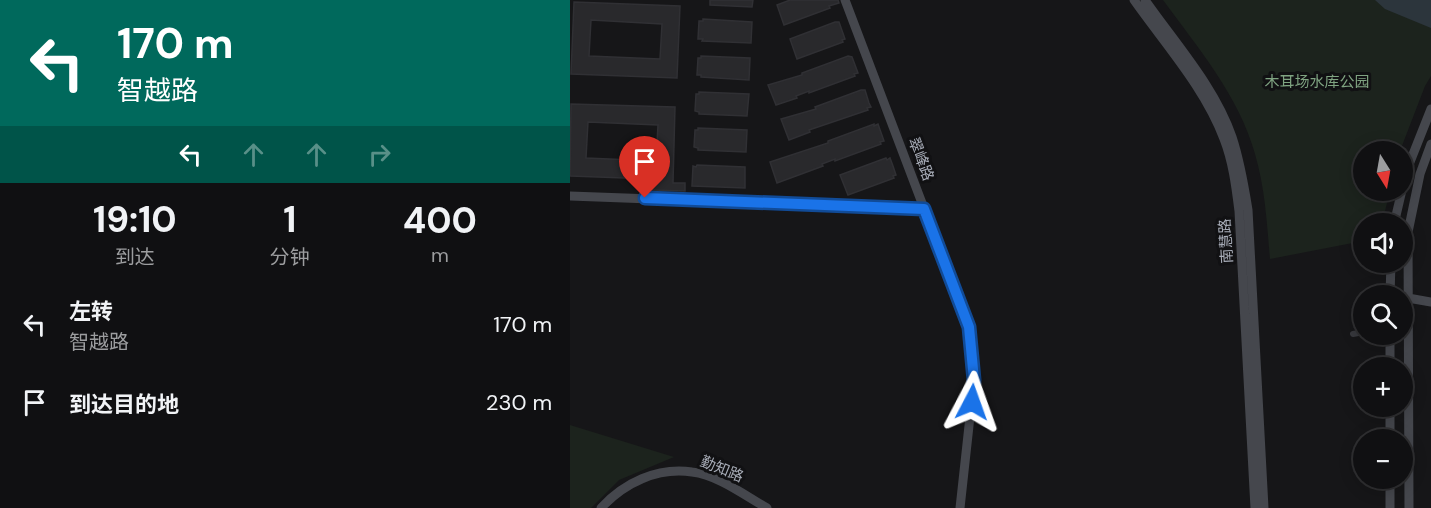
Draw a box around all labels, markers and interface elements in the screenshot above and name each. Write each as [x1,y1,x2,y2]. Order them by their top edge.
text: 170 m [117,16,234,71]
icon: left [18,24,96,102]
park label: 木耳场水库公园 [1264,72,1370,92]
text: 智越路 [117,73,198,108]
street label: 翠峰路 [904,134,938,184]
pin [619,136,670,198]
icon: left [174,138,207,171]
icon: ahead [237,138,270,171]
icon: ahead [300,138,333,171]
icon: right [363,138,396,171]
north arrow [1353,141,1413,201]
map controls [1353,141,1413,489]
icon: arrive [628,145,661,178]
text: 19:10 [93,196,177,243]
text: 1 [283,196,296,243]
text: 400 [403,197,477,244]
button: sound [1353,213,1413,273]
street label: 南慧路 [1215,218,1237,264]
text: m [431,242,449,268]
text: 到达 [115,244,155,270]
text: 分钟 [270,244,310,270]
button: search [1353,285,1413,345]
text: 左转 [69,297,113,326]
icon: left [18,308,51,341]
text: 170 m [493,310,552,339]
text: 智越路 [69,329,129,355]
button: + [1353,357,1413,417]
position arrow [940,370,1004,434]
icon: arrive [18,386,51,419]
text: 230 m [486,388,552,417]
text: 到达目的地 [69,390,179,419]
button: − [1353,429,1413,489]
street label: 勤知路 [697,451,747,487]

